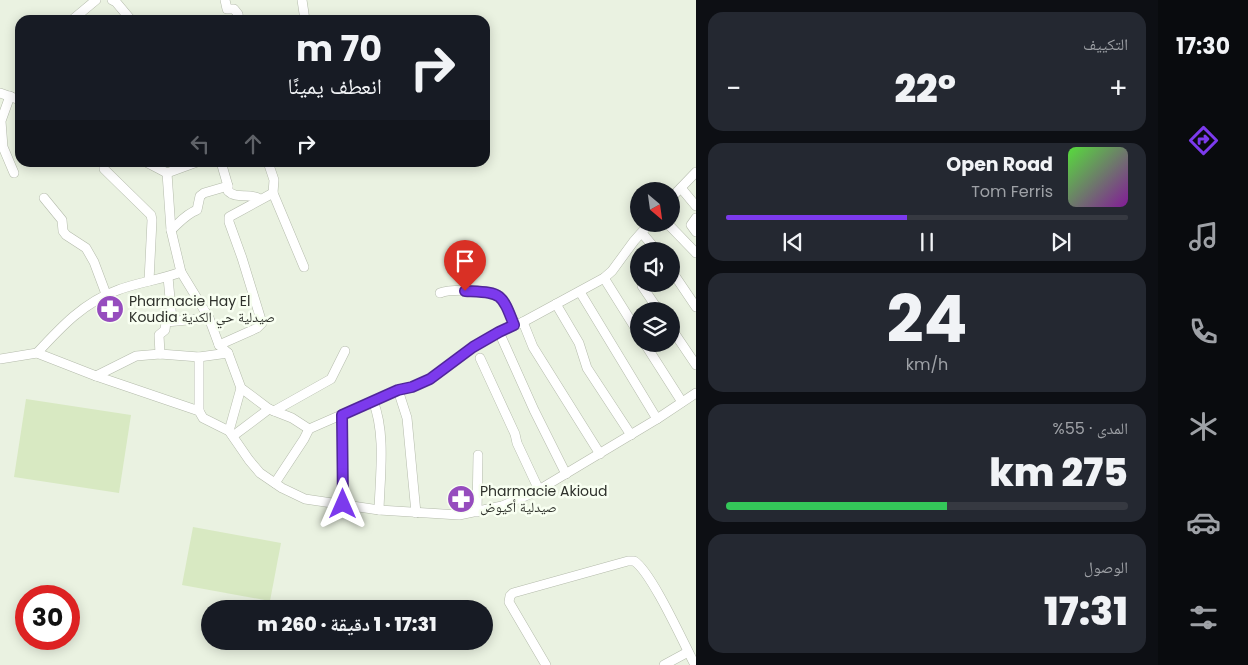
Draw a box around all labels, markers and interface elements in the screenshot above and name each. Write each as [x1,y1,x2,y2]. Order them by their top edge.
text: 70 m [296,24,382,73]
text: 17:30 [1176,31,1230,62]
text: التكييف [1083,33,1128,56]
icon: right [400,35,465,100]
text: 22° [894,62,956,115]
text: − [726,69,741,108]
text: + [1109,69,1128,108]
text: انعطف يمينًا [287,71,382,102]
icon: directions [1186,123,1221,158]
icon: left [186,130,214,158]
icon: ahead [239,130,267,158]
icon: right [292,130,320,158]
text: Open Road [946,151,1053,178]
text: Tom Ferris [971,180,1053,203]
north arrow [630,182,680,232]
map controls [630,182,680,352]
icon: music [1186,219,1221,254]
icon: previous [779,228,807,256]
icon: pause [913,228,941,256]
icon: next [1047,228,1075,256]
pin [444,240,486,291]
button: sound [630,242,680,292]
icon: arrive [451,247,479,275]
text: 24 [886,274,968,365]
place label: Pharmacie Hay El Koudia صيدلية حي الكدية [129,291,275,329]
pharmacy icon: Pharmacie Hay El Koudia صيدلية حي الكدية [95,294,125,324]
button: layers [630,302,680,352]
icon: phone [1186,314,1221,349]
text: km/h [906,353,948,376]
icon: climate [1186,409,1221,444]
text: المدى · 55% [1053,417,1128,440]
text: 275 km [989,446,1128,499]
position arrow [316,477,368,529]
place label: Pharmacie Akioud صيدلية أكيوض [480,481,607,517]
pharmacy icon: Pharmacie Akioud صيدلية أكيوض [446,484,476,514]
icon: car [1186,505,1221,540]
text: الوصول [1084,556,1128,579]
speed limit sign: 30 [15,585,80,650]
text: 17:31 [1044,585,1128,638]
icon: filters [1186,600,1221,635]
text: 17:31 · 1 دقيقة · 260 m [258,611,437,638]

